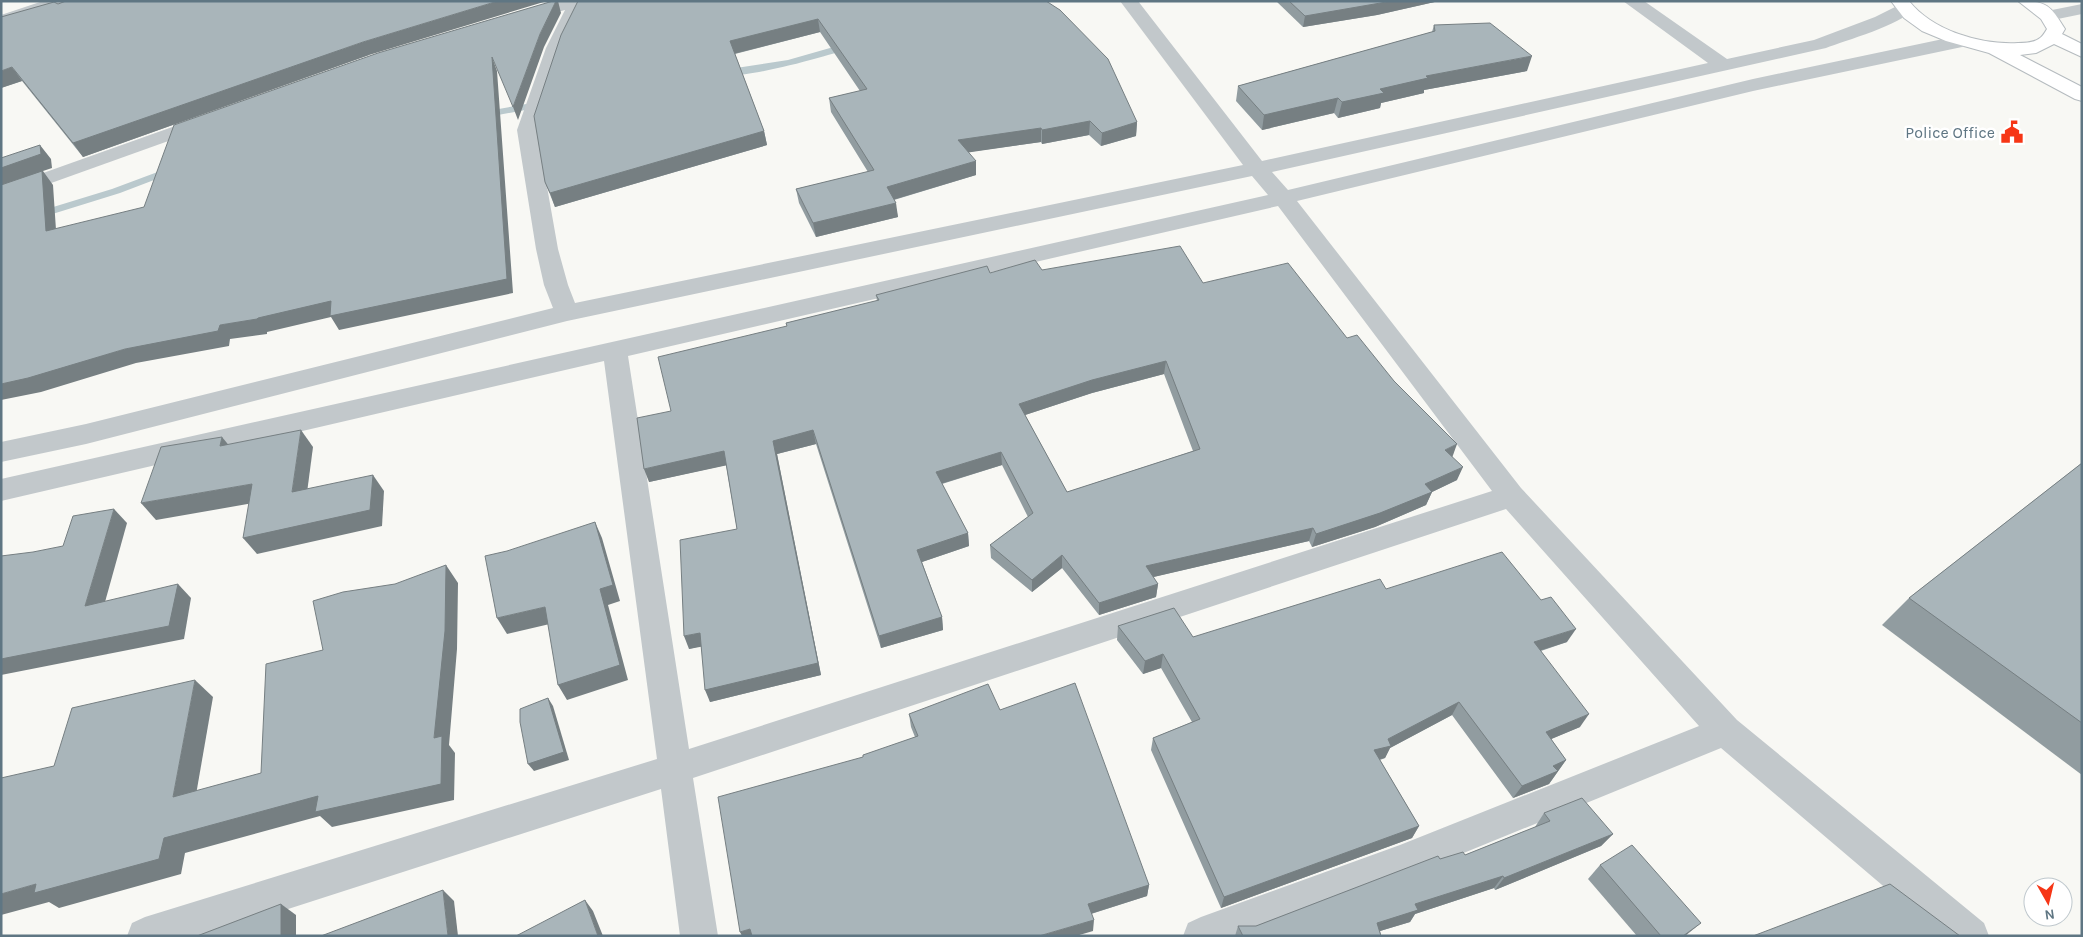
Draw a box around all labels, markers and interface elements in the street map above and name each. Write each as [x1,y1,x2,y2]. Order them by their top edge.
public building icon: Police Office [1999,119,2025,145]
place label: Police Office [1905,123,1995,142]
north arrow [2023,877,2073,927]
text: N [2044,905,2056,923]

